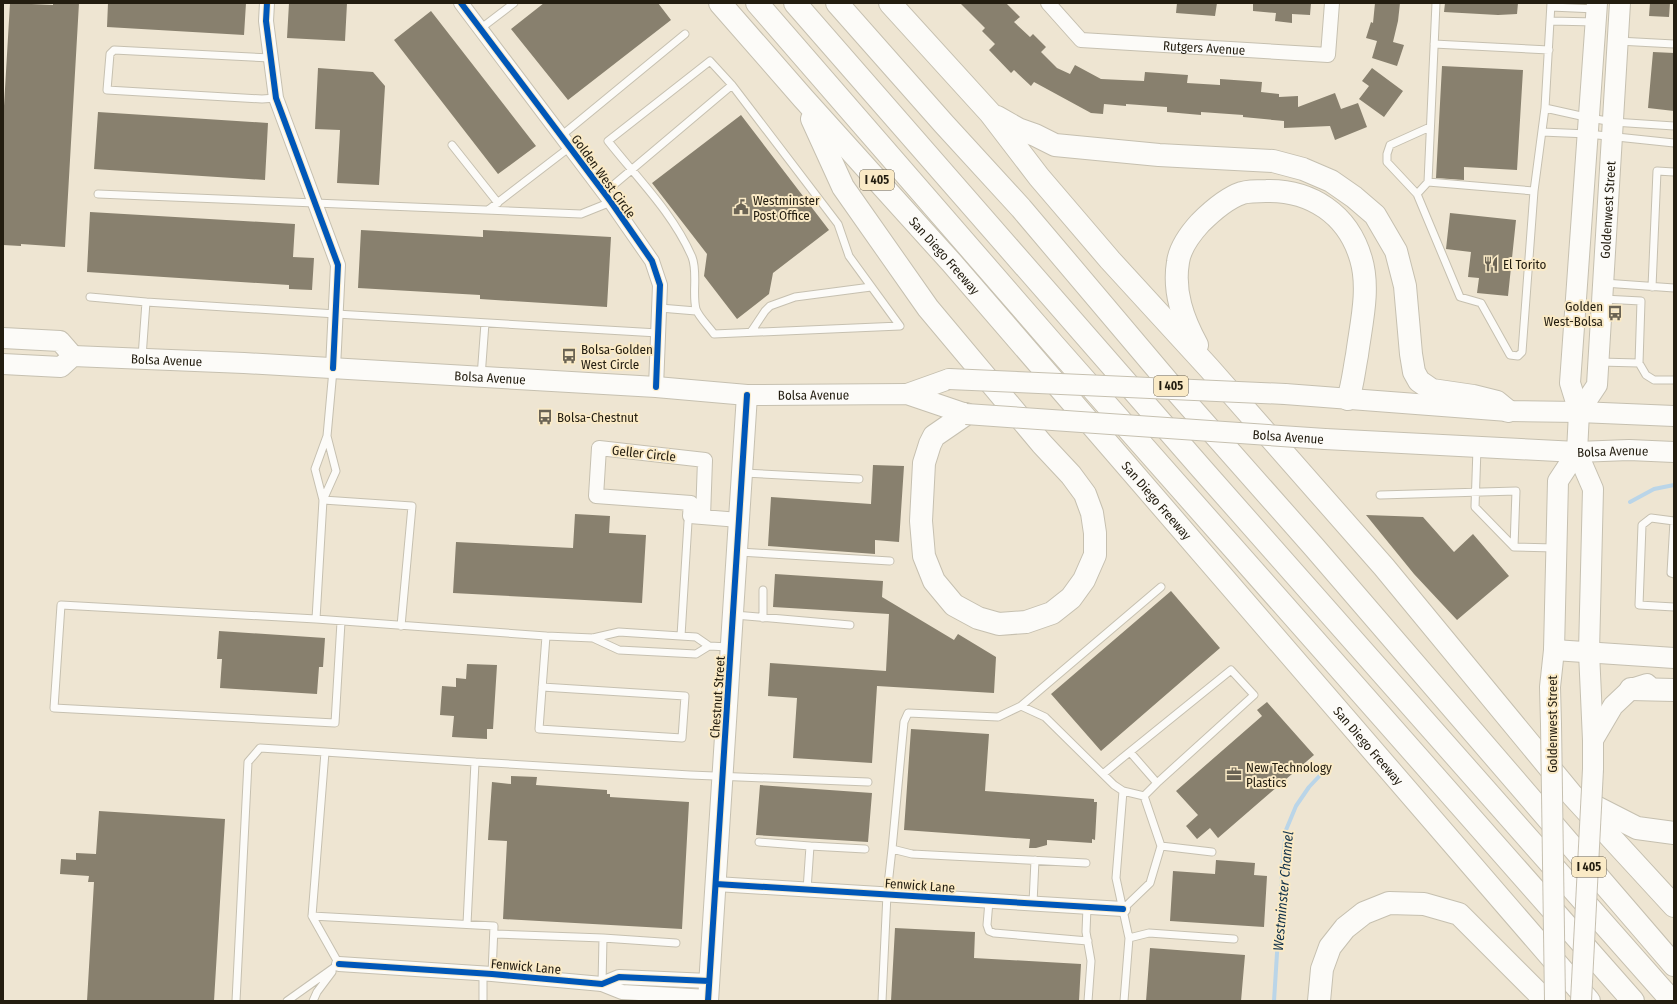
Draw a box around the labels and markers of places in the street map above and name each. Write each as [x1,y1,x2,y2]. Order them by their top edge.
place label: Westminster Post Office [753,193,820,223]
public building icon: Westminster Post Office [732,198,750,216]
restaurant icon: El Torito [1482,255,1500,273]
place label: El Torito [1503,257,1547,272]
place label: Golden West-Bolsa [1544,299,1603,329]
bus stop icon: Golden West-Bolsa [1606,304,1624,322]
place label: Bolsa-Golden West Circle [581,342,653,372]
bus stop icon: Bolsa-Golden West Circle [560,347,578,365]
bus stop icon: Bolsa-Chestnut [536,408,554,426]
place label: Bolsa-Chestnut [557,410,639,425]
place label: New Technology Plastics [1246,760,1332,790]
office icon: New Technology Plastics [1225,765,1243,783]

